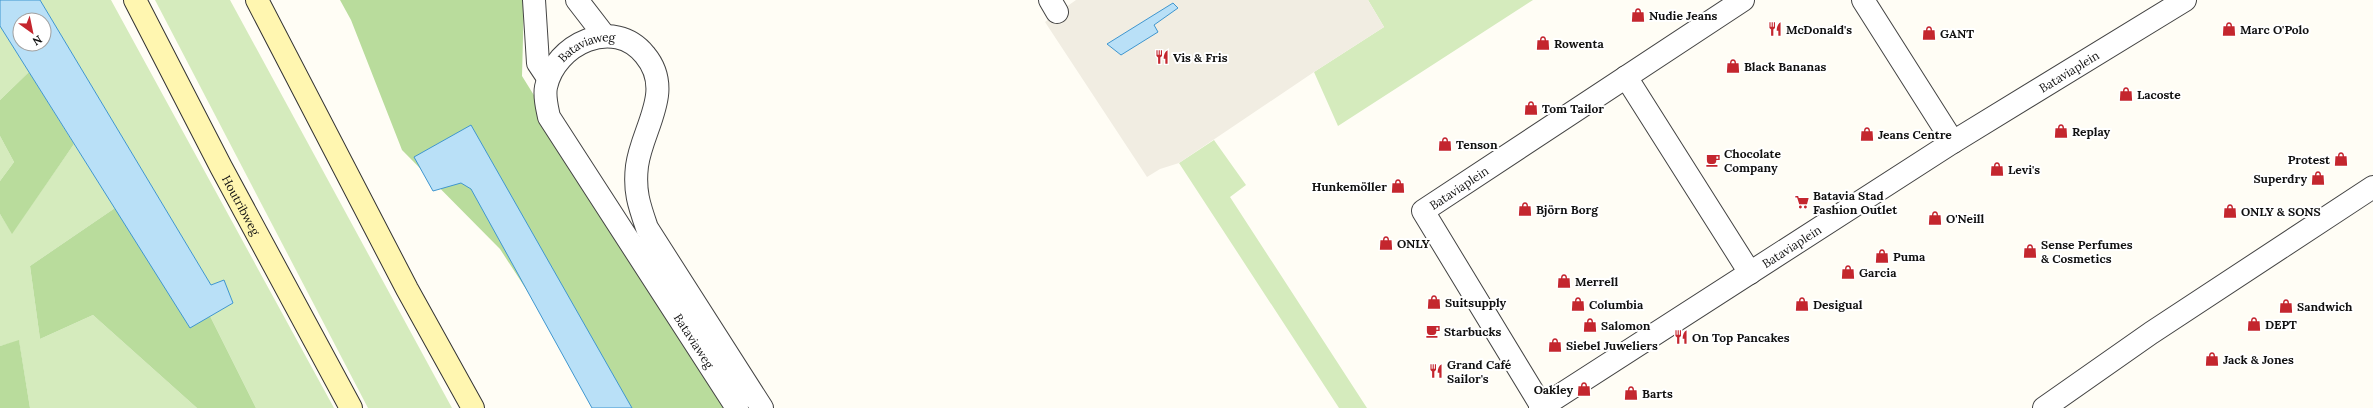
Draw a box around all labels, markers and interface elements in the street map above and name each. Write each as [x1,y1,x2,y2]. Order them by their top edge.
shop icon: Nudie Jeans [1630,7,1646,23]
place label: Nudie Jeans [1649,8,1718,23]
north arrow [12,12,52,52]
restaurant icon: McDonald's [1767,21,1783,37]
shop icon: Marc O'Polo [2221,21,2237,37]
place label: McDonald's [1786,22,1852,37]
place label: Marc O'Polo [2240,22,2309,37]
shop icon: GANT [1921,25,1937,41]
place label: GANT [1940,26,1974,41]
street label: Bataviaweg [554,29,616,65]
text: N [30,32,45,49]
shop icon: Rowenta [1535,35,1551,51]
place label: Rowenta [1554,36,1604,51]
street label: Bataviaplein [2036,47,2102,95]
restaurant icon: Vis & Fris [1154,49,1170,65]
place label: Vis & Fris [1173,50,1228,65]
shop icon: Black Bananas [1725,58,1741,74]
place label: Black Bananas [1744,59,1826,74]
shop icon: Lacoste [2118,86,2134,102]
place label: Lacoste [2137,87,2181,102]
shop icon: Tom Tailor [1523,100,1539,116]
place label: Tom Tailor [1542,101,1604,116]
shop icon: Replay [2053,123,2069,139]
place label: Replay [2072,124,2111,139]
shop icon: Jeans Centre [1859,126,1875,142]
place label: Jeans Centre [1878,127,1952,142]
shop icon: Tenson [1437,136,1453,152]
place label: Tenson [1456,137,1498,152]
place label: Chocolate Company [1724,146,1781,175]
shop icon: Protest [2333,151,2349,167]
cafe icon: Chocolate Company [1705,152,1721,168]
place label: Protest [2288,152,2331,167]
shop icon: Levi's [1989,161,2005,177]
place label: Levi's [2008,162,2040,177]
street label: Bataviaplein [1426,163,1491,212]
shop icon: Superdry [2310,170,2326,186]
place label: Superdry [2253,171,2307,186]
street label: Houtribweg [219,172,264,238]
shop icon: Hunkemöller [1390,178,1406,194]
place label: Hunkemöller [1312,179,1387,194]
place label: Batavia Stad Fashion Outlet [1813,188,1898,217]
supermarket icon: Batavia Stad Fashion Outlet [1794,194,1810,210]
shop icon: Björn Borg [1517,201,1533,217]
place label: Björn Borg [1536,202,1599,217]
shop icon: ONLY & SONS [2222,203,2238,219]
place label: ONLY & SONS [2241,204,2321,219]
shop icon: O'Neill [1927,210,1943,226]
place label: O'Neill [1946,211,1985,226]
street label: Bataviaplein [1759,222,1824,271]
shop icon: ONLY [1378,235,1394,251]
place label: ONLY [1397,236,1430,251]
place label: Sense Perfumes & Cosmetics [2041,237,2133,266]
shop icon: Sense Perfumes & Cosmetics [2022,243,2038,259]
shop icon: Puma [1874,248,1890,264]
place label: Puma [1893,249,1926,264]
shop icon: Garcia [1840,264,1856,280]
place label: Garcia [1859,265,1897,280]
shop icon: Merrell [1556,273,1572,289]
place label: Merrell [1575,274,1618,289]
shop icon: Suitsupply [1426,294,1442,310]
place label: Suitsupply [1445,295,1507,310]
shop icon: Columbia [1570,296,1586,312]
shop icon: Desigual [1794,296,1810,312]
place label: Columbia [1589,297,1644,312]
place label: Desigual [1813,297,1863,312]
shop icon: Sandwich [2278,298,2294,314]
place label: Sandwich [2297,299,2353,314]
street label: Bataviaweg [671,311,717,372]
shop icon: DEPT [2246,316,2262,332]
shop icon: Salomon [1582,317,1598,333]
place label: DEPT [2265,317,2297,332]
place label: Salomon [1601,318,1651,333]
cafe icon: Starbucks [1425,323,1441,339]
place label: Starbucks [1444,324,1502,339]
restaurant icon: On Top Pancakes [1673,329,1689,345]
place label: On Top Pancakes [1692,330,1790,345]
shop icon: Siebel Juweliers [1547,337,1563,353]
place label: Siebel Juweliers [1566,338,1658,353]
shop icon: Jack & Jones [2204,351,2220,367]
place label: Jack & Jones [2223,352,2294,367]
place label: Grand Café Sailor's [1447,357,1512,386]
restaurant icon: Grand Café Sailor's [1428,363,1444,379]
shop icon: Oakley [1576,381,1592,397]
place label: Oakley [1534,382,1573,397]
shop icon: Barts [1623,385,1639,401]
place label: Barts [1642,386,1673,401]

